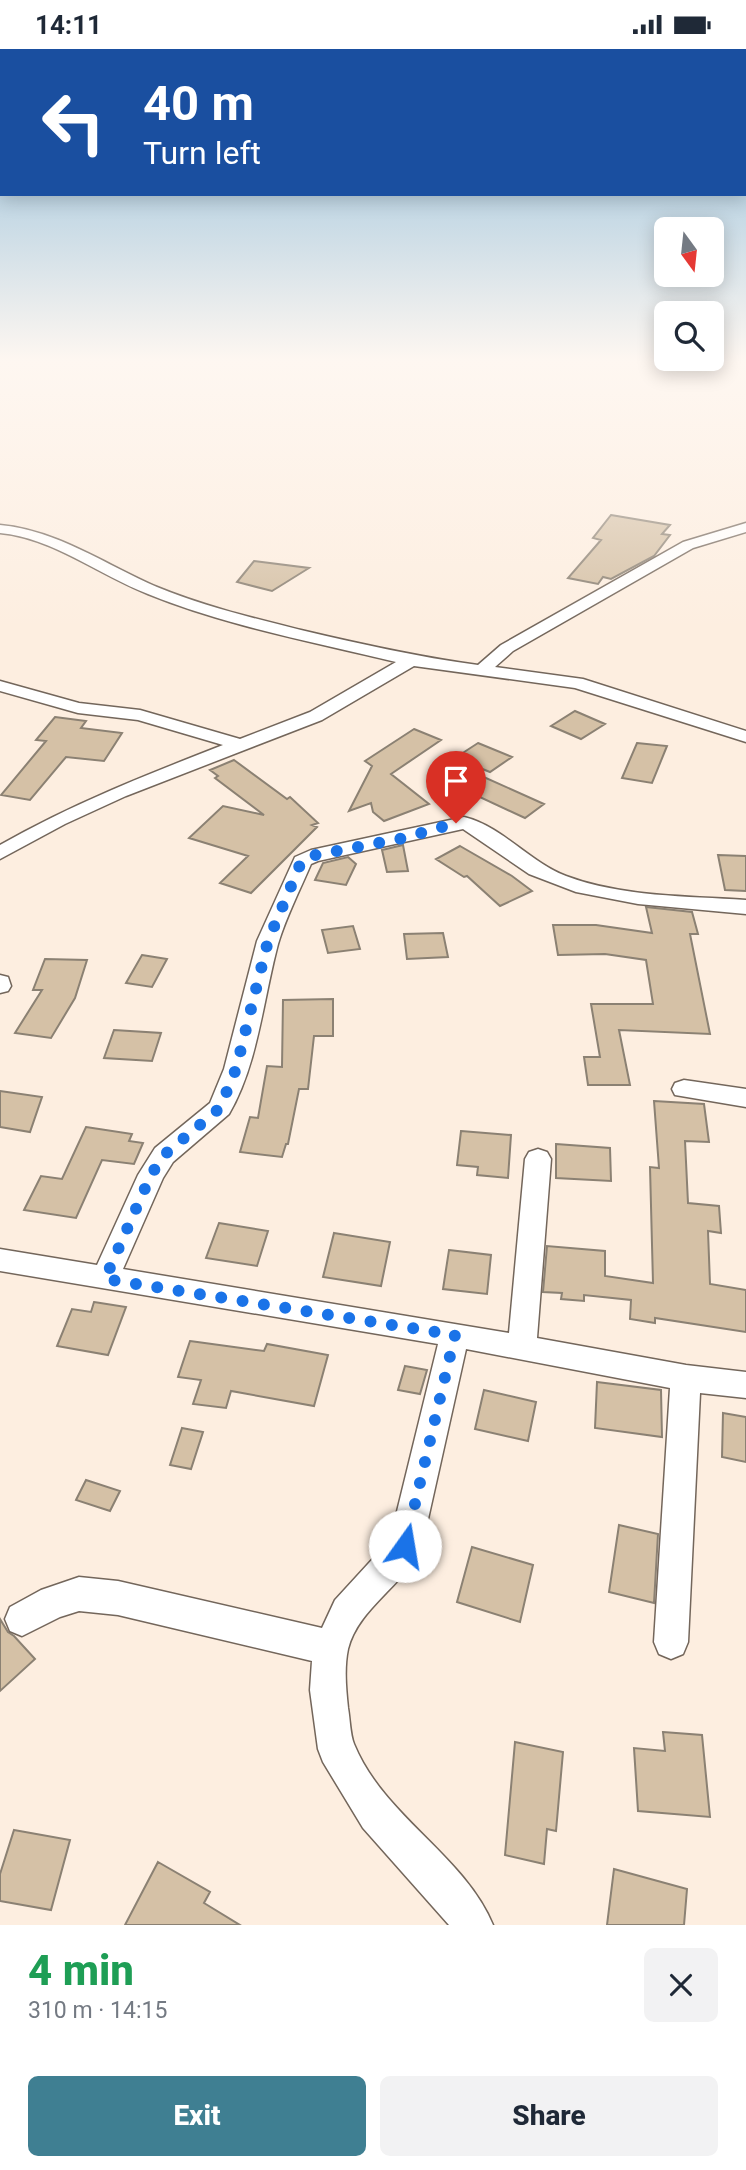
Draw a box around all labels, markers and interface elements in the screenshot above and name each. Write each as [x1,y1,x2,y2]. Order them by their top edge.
text: 14:11 [35,10,102,40]
text: 40 m [143,75,254,132]
icon: left [28,77,119,168]
text: Turn left [143,134,261,172]
north arrow [654,217,724,287]
map controls [654,217,724,371]
button: search [654,301,724,371]
pin [426,751,486,823]
icon: arrive [437,762,475,800]
position arrow [368,1509,442,1583]
text: 4 min [28,1946,134,1995]
button: close [644,1948,718,2022]
text: 310 m · 14:15 [28,1997,167,2024]
button: Exit [28,2076,366,2156]
button: Share [380,2076,718,2156]

